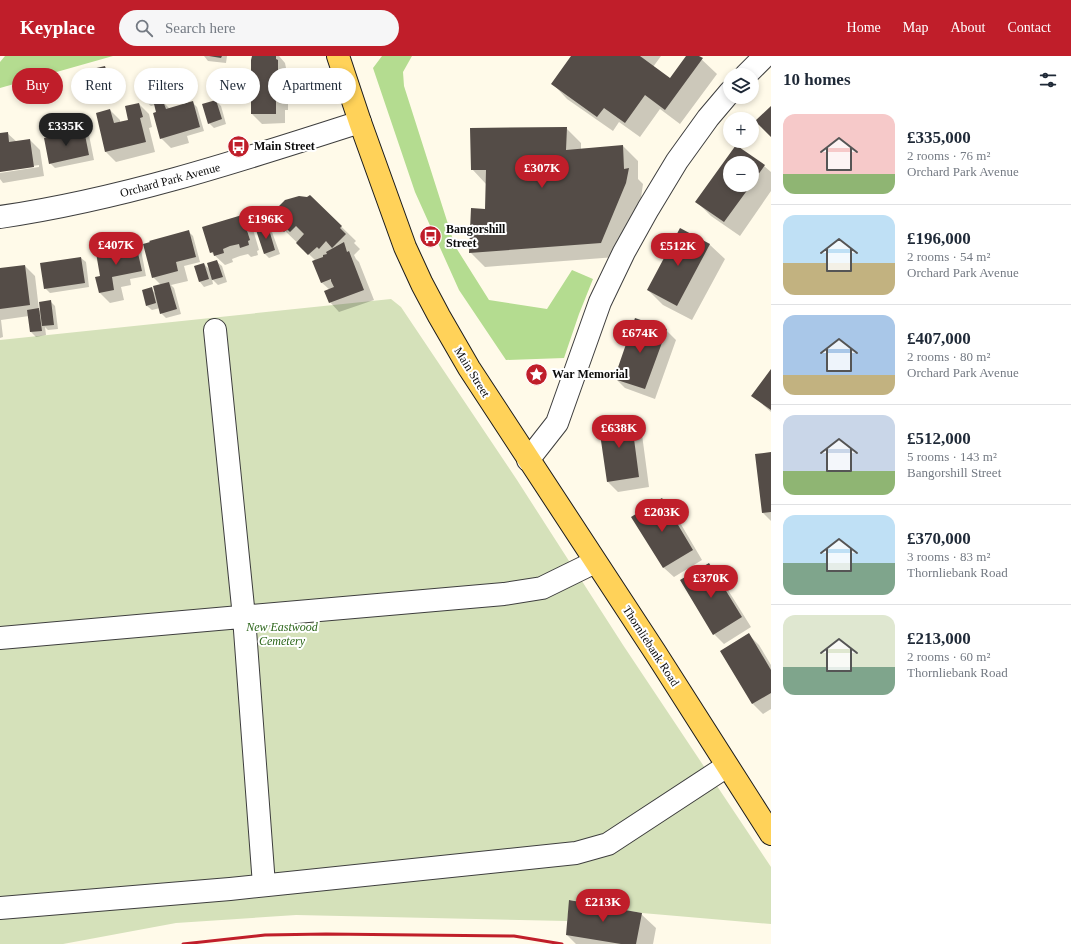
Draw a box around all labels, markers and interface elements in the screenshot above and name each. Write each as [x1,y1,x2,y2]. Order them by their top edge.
search box [119,10,399,46]
text: Keyplace [20,17,95,38]
icon: search [133,17,155,39]
text: Search here [165,20,235,36]
text: Home [847,20,881,35]
text: Map [903,20,928,35]
text: About [950,20,985,35]
text: Contact [1007,20,1051,35]
chip: Buy [12,68,63,104]
chip: Rent [71,68,126,104]
chip: Filters [134,68,198,104]
chip: New [206,68,260,104]
chip: Apartment [268,68,356,104]
map controls [723,68,759,192]
button: layers [723,68,759,104]
icon: filters [1037,69,1059,91]
text: 10 homes [783,70,851,89]
button: + [723,112,759,148]
pin: £335K [38,113,94,147]
text: £335K [48,118,84,133]
text: £335,000 [907,128,971,147]
icon: home [815,130,863,178]
bus stop icon: Main Street [225,133,251,159]
place label: Main Street [254,139,315,153]
text: 2 rooms · 76 m² [907,148,990,163]
pin: £307K [514,155,570,189]
button: − [723,156,759,192]
street label: Orchard Park Avenue [118,160,222,200]
text: £307K [524,160,560,175]
text: Orchard Park Avenue [907,164,1019,179]
pin: £196K [238,206,294,240]
text: £196K [248,211,284,226]
place label: Bangorshill Street [446,222,506,250]
bus stop icon: Bangorshill Street [417,223,443,249]
text: £196,000 [907,229,971,248]
icon: home [815,231,863,279]
pin: £407K [88,232,144,266]
pin: £512K [650,233,706,267]
text: £407K [98,237,134,252]
text: £512K [660,238,696,253]
text: 2 rooms · 54 m² [907,249,990,264]
text: Orchard Park Avenue [907,265,1019,280]
pin: £674K [612,320,668,354]
text: £674K [622,325,658,340]
text: £407,000 [907,329,971,348]
icon: home [815,331,863,379]
street label: Main Street [451,344,493,400]
text: 2 rooms · 80 m² [907,349,990,364]
place icon: War Memorial [524,361,550,387]
text: Orchard Park Avenue [907,365,1019,380]
place label: War Memorial [552,367,629,381]
pin: £638K [591,415,647,449]
text: £638K [601,420,637,435]
text: £512,000 [907,429,971,448]
icon: home [815,431,863,479]
text: 5 rooms · 143 m² [907,449,997,464]
text: Bangorshill Street [907,465,1001,480]
pin: £203K [634,499,690,533]
text: £203K [644,504,680,519]
text: £370,000 [907,529,971,548]
icon: home [815,531,863,579]
text: 3 rooms · 83 m² [907,549,990,564]
pin: £370K [683,565,739,599]
text: Thornliebank Road [907,565,1008,580]
text: £370K [693,570,729,585]
street label: Thornliebank Road [620,603,682,689]
park label: New Eastwood Cemetery [245,620,319,648]
text: £213,000 [907,629,971,648]
icon: home [815,631,863,679]
text: 2 rooms · 60 m² [907,649,990,664]
text: Thornliebank Road [907,665,1008,680]
pin: £213K [575,889,631,923]
text: £213K [585,894,621,909]

